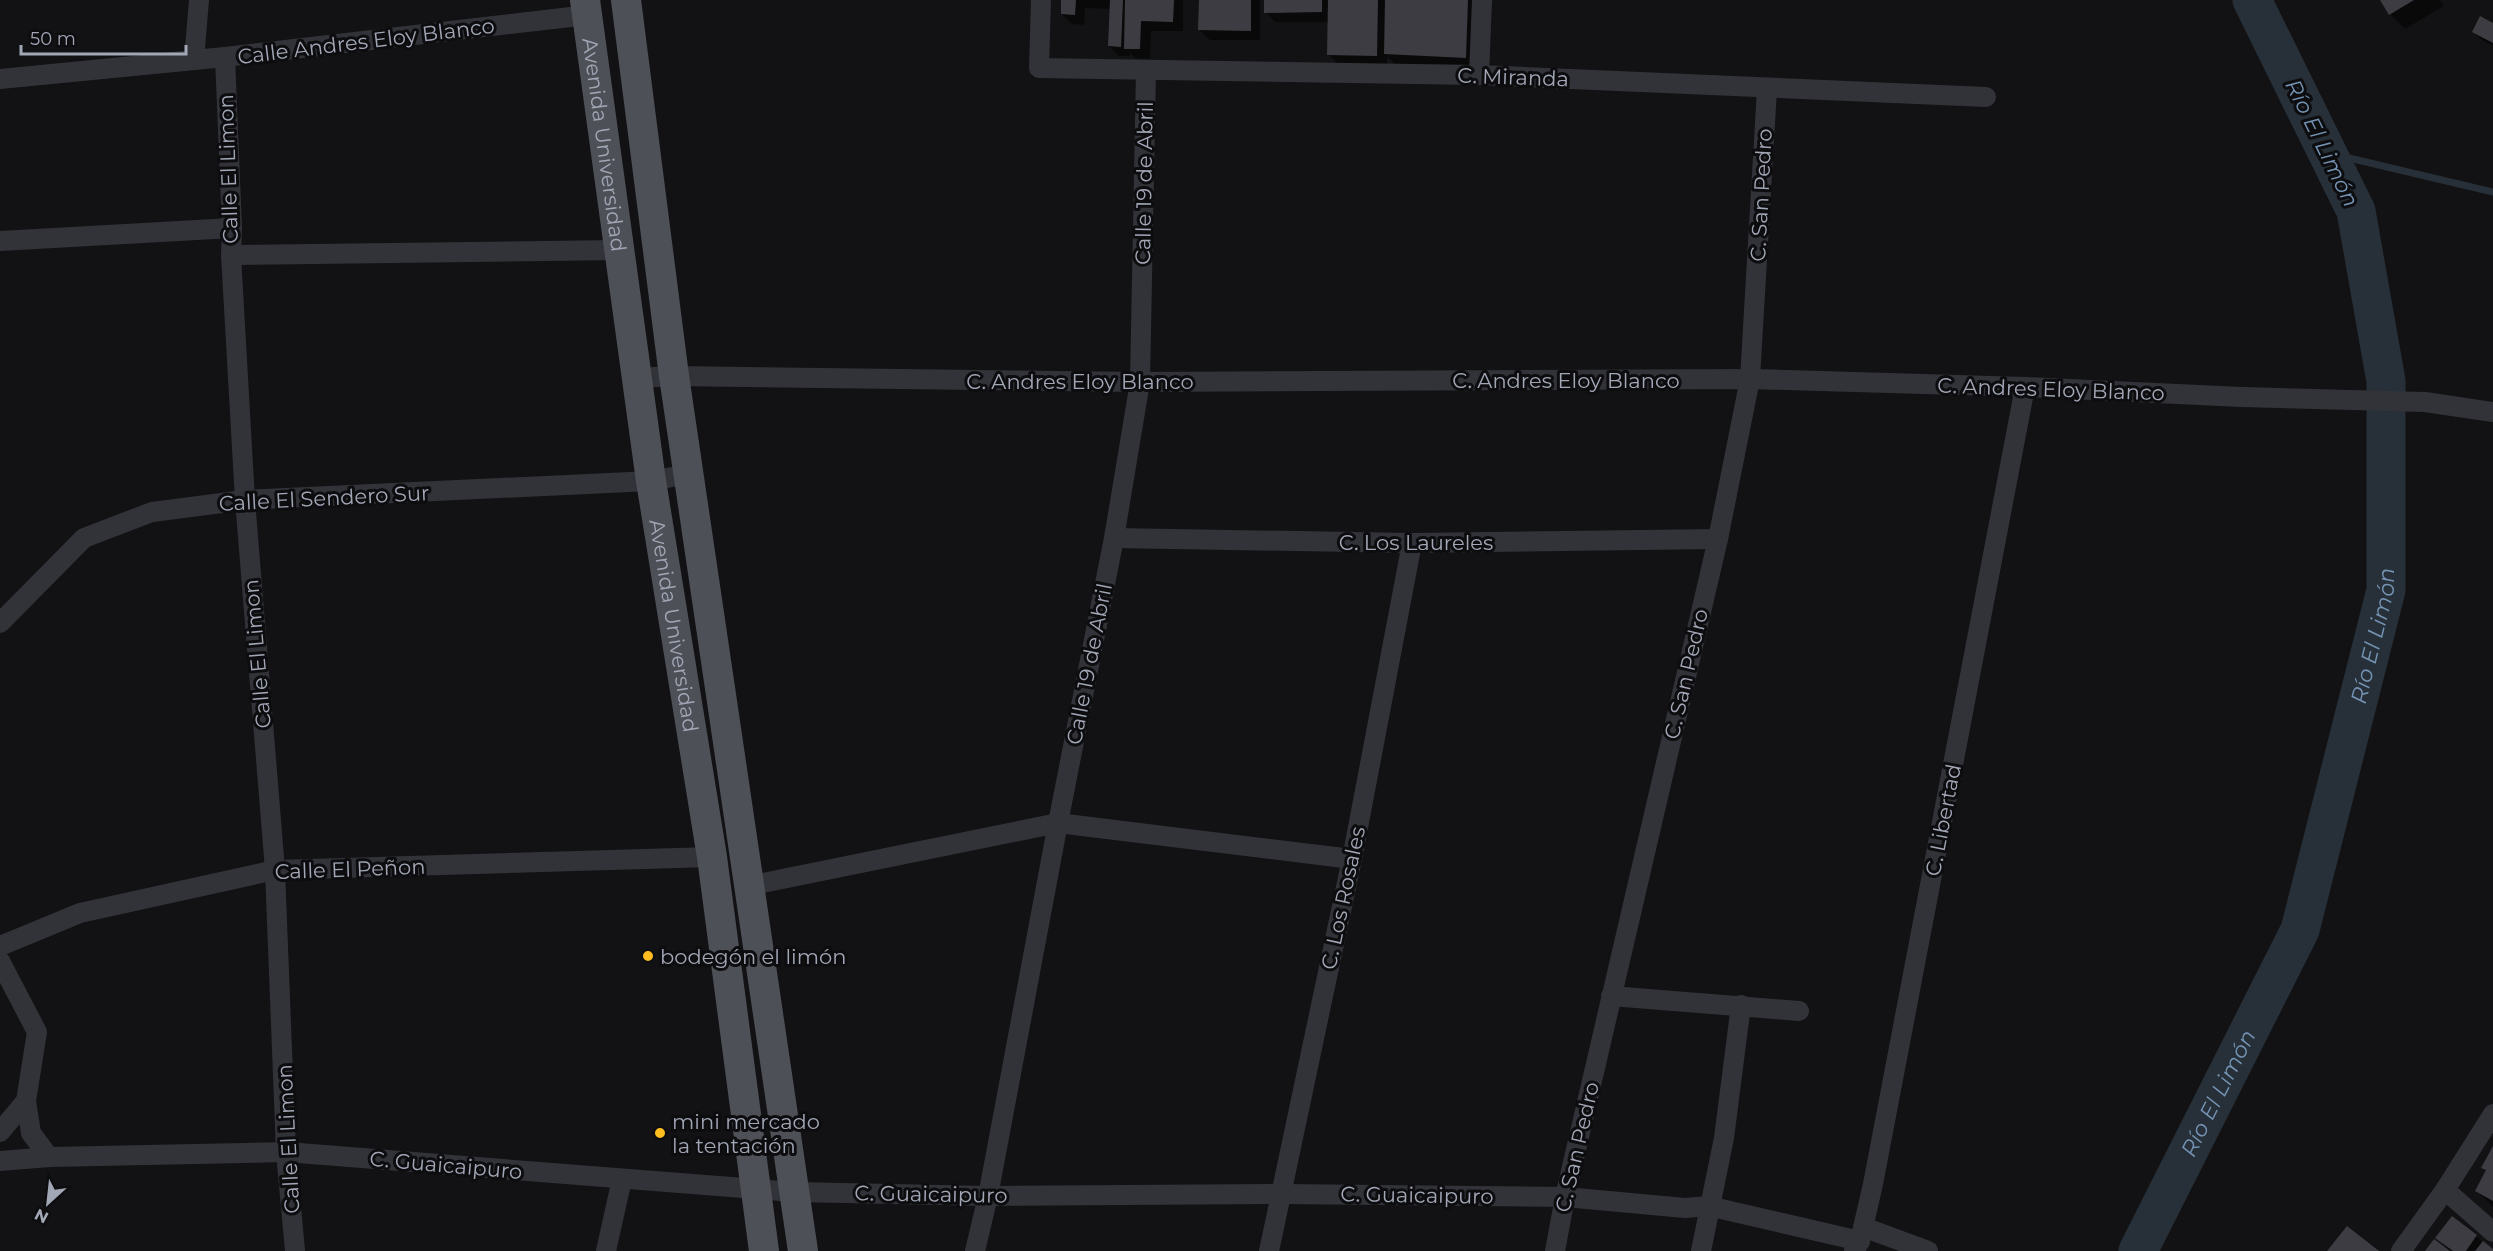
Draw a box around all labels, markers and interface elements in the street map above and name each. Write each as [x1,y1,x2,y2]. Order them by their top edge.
street label: Calle Andres Eloy Blanco [236,13,496,69]
scale bar [21,18,186,56]
text: 50 m [30,28,76,50]
street label: Avenida Universidad [578,36,632,253]
street label: C. Miranda [1457,63,1569,91]
water label: Río El Limón [2279,75,2365,211]
street label: Calle El Limon [213,94,243,244]
street label: Calle 19 de Abril [1130,101,1158,265]
street label: C. San Pedro [1745,128,1777,262]
street label: C. Andres Eloy Blanco [1452,368,1680,393]
street label: C. Andres Eloy Blanco [966,369,1194,394]
street label: C. Andres Eloy Blanco [1937,373,2165,405]
street label: Calle El Sendero Sur [218,480,430,516]
street label: Avenida Universidad [645,517,704,734]
street label: C. Los Laureles [1339,530,1493,555]
water label: Río El Limón [2344,568,2400,706]
street label: Calle El Limon [238,578,276,730]
street label: Calle 19 de Abril [1061,581,1117,747]
street label: C. San Pedro [1659,606,1713,742]
street label: C. Libertad [1920,762,1966,878]
street label: C. Los Rosales [1316,824,1370,972]
street label: Calle El Peñon [274,854,426,884]
place label: bodegón el limón [660,944,846,969]
marker: bodegón el limón [641,949,655,963]
water label: Río El Limón [2174,1025,2261,1161]
street label: Calle El Limon [272,1064,304,1214]
street label: C. San Pedro [1550,1079,1604,1215]
place label: mini mercado la tentación [672,1109,820,1158]
marker: mini mercado la tentación [653,1126,667,1140]
street label: C. Guaicaipuro [369,1146,523,1184]
north arrow [18,1173,78,1233]
street label: C. Guaicaipuro [854,1180,1008,1208]
street label: C. Guaicaipuro [1340,1181,1494,1209]
text: N [31,1205,51,1227]

